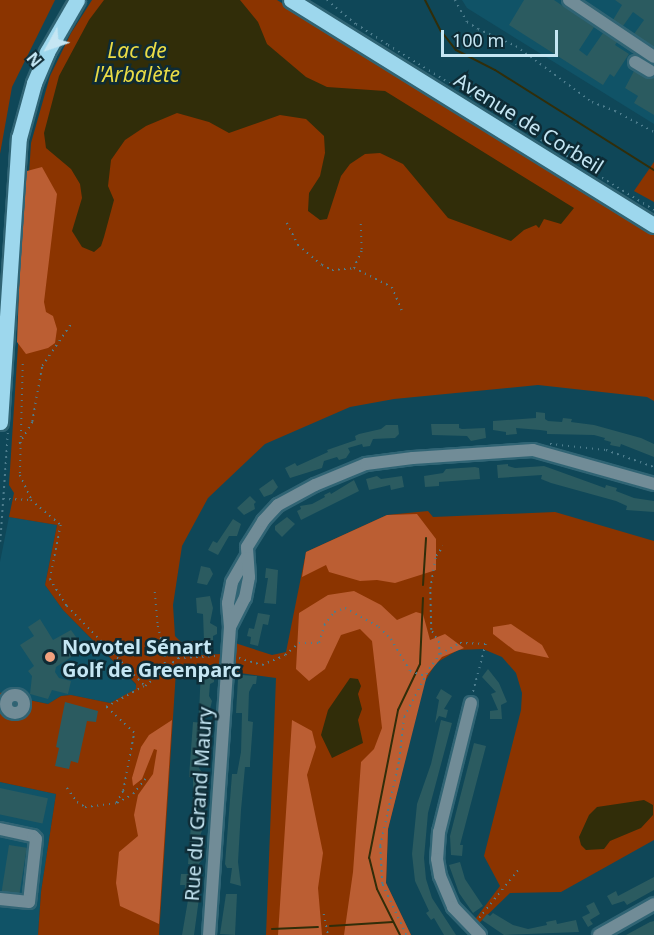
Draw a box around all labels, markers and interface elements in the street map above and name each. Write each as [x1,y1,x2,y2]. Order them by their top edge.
north arrow [18,18,78,78]
scale bar [444,18,561,56]
text: 100 m [452,28,504,52]
water label: Lac de l'Arbalète [94,37,180,87]
text: N [22,48,47,72]
street label: Avenue de Corbeil [450,67,608,179]
place label: Novotel Sénart Golf de Greenparc [62,634,241,681]
marker: Novotel Sénart Golf de Greenparc [43,650,57,664]
street label: Rue du Grand Maury [179,706,217,902]

